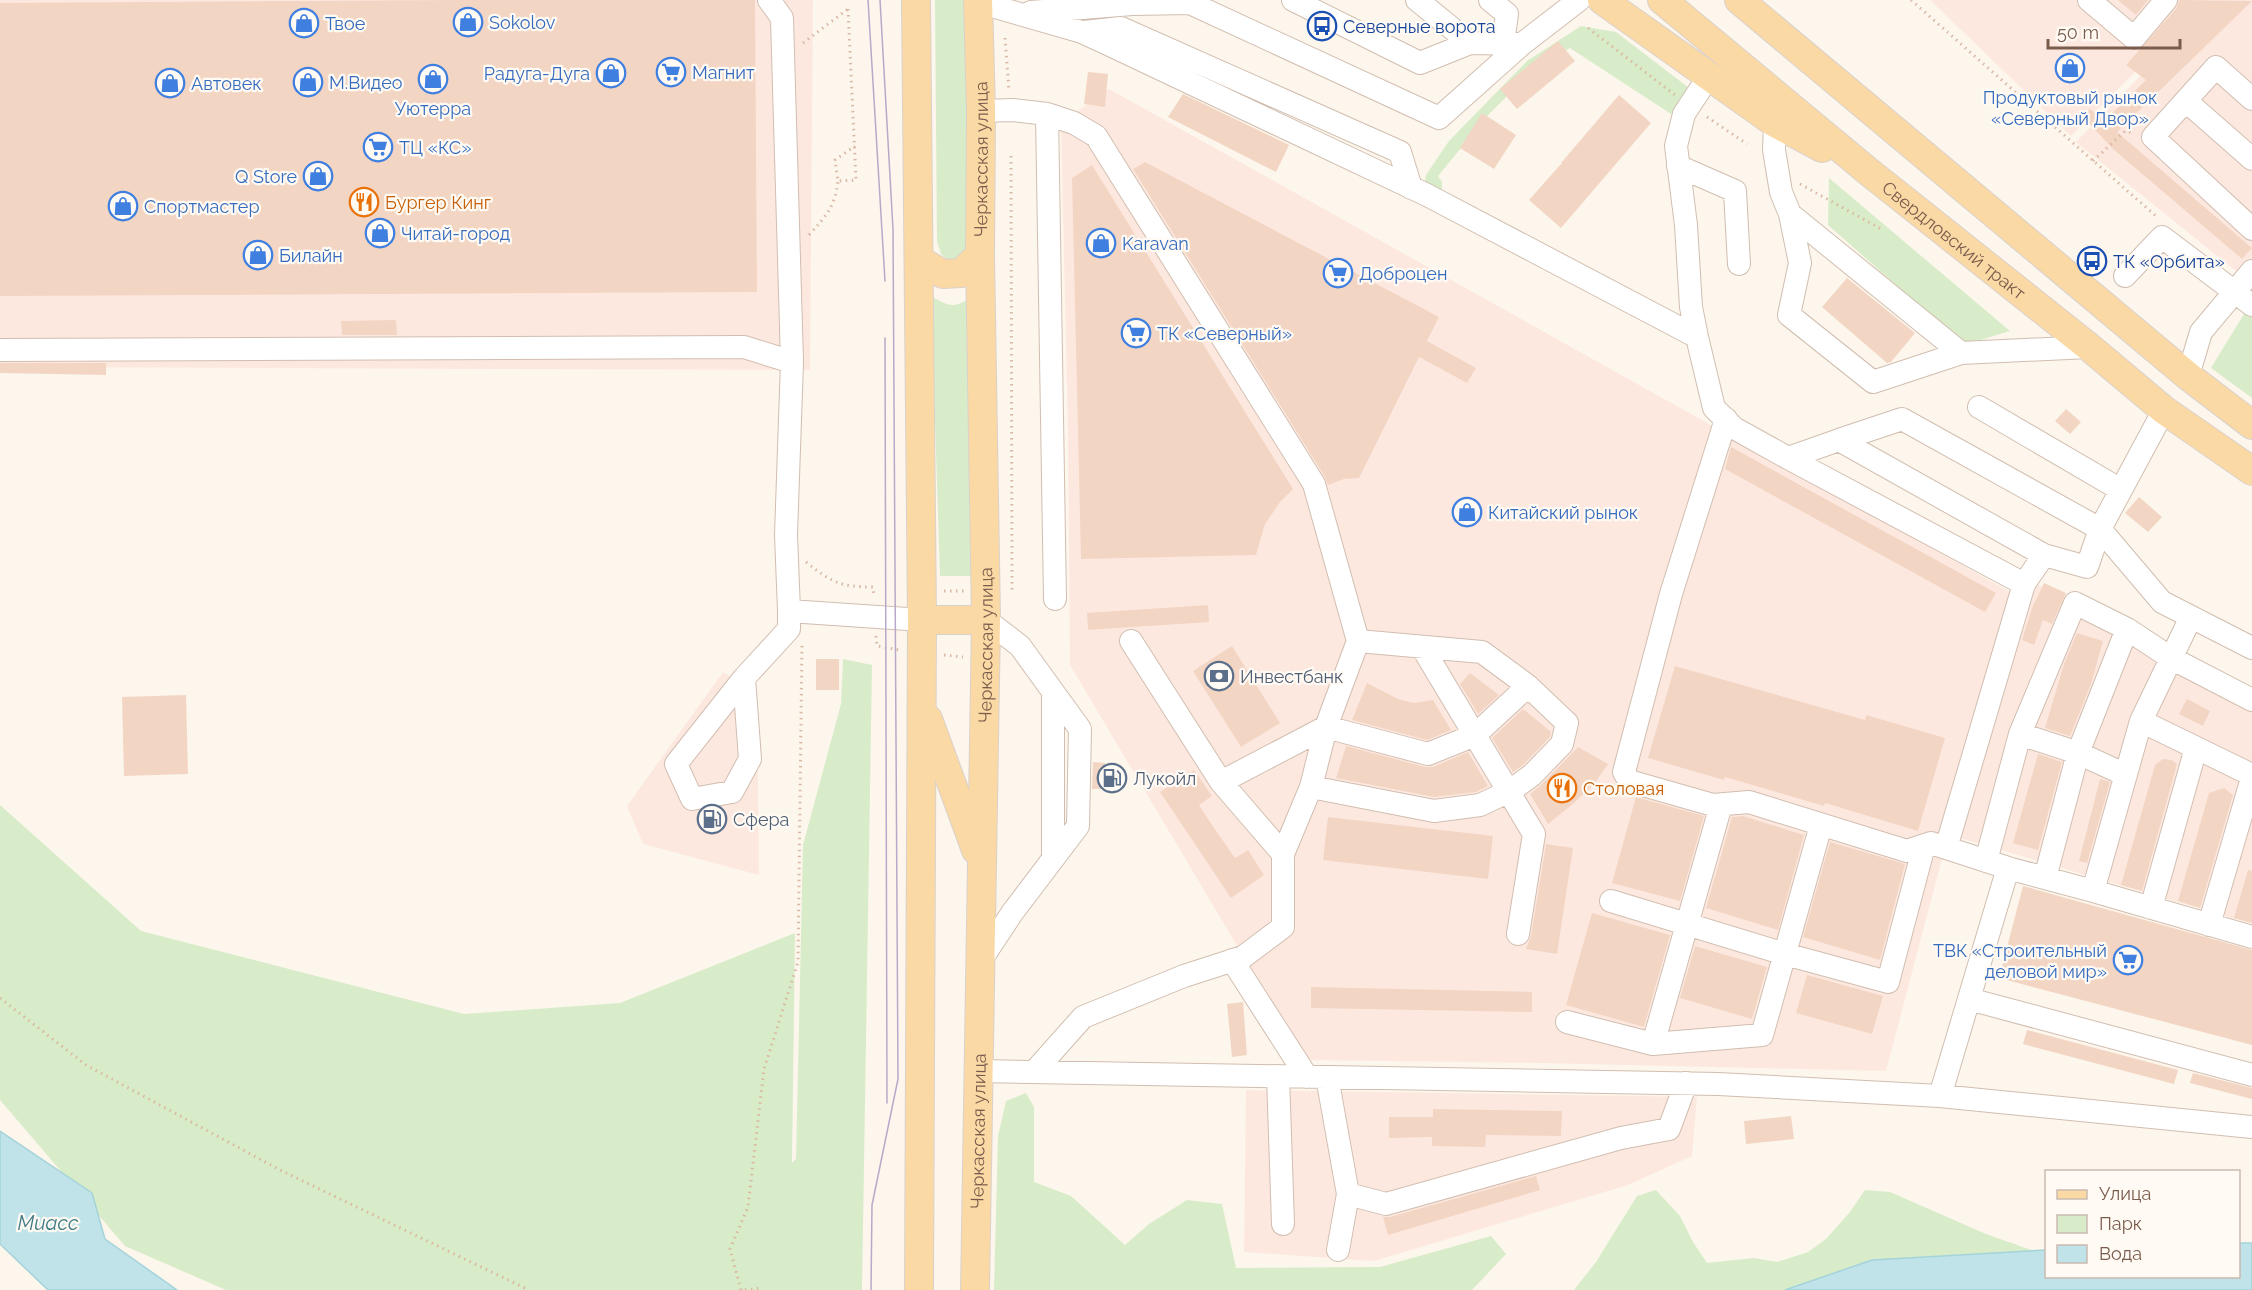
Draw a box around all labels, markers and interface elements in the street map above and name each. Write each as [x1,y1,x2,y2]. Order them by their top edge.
shop icon: Sokolov [452,6,484,38]
shop icon: Твое [288,7,320,39]
bus stop icon: Северные ворота [1306,10,1338,42]
place label: Sokolov [489,12,556,33]
scale bar [2048,12,2180,50]
place label: Твое [325,13,366,34]
place label: Северные ворота [1343,16,1496,37]
text: 50 m [2057,22,2099,43]
shop icon: Продуктовый рынок «Северный Двор» [2054,52,2086,84]
supermarket icon: Магнит [655,56,687,88]
shop icon: Радуга-Дуга [595,57,627,89]
place label: Магнит [692,62,755,83]
shop icon: Уютерра [417,63,449,95]
place label: Радуга-Дуга [484,63,590,84]
shop icon: М.Видео [292,66,324,98]
shop icon: Автовек [154,67,186,99]
place label: М.Видео [329,72,403,93]
place label: Автовек [191,73,262,94]
street label: Черкасская улица [970,81,992,237]
place label: Продуктовый рынок «Северный Двор» [1983,87,2157,129]
place label: Уютерра [395,98,471,119]
supermarket icon: ТЦ «КС» [362,131,394,163]
place label: ТЦ «КС» [399,137,471,158]
shop icon: Q Store [302,160,334,192]
place label: Q Store [235,166,297,187]
street label: Свердловский тракт [1878,176,2031,303]
restaurant icon: Бургер Кинг [348,186,380,218]
shop icon: Спортмастер [107,190,139,222]
place label: Бургер Кинг [385,192,491,213]
place label: Спортмастер [144,196,260,217]
shop icon: Читай-город [364,217,396,249]
place label: Читай-город [401,223,510,244]
shop icon: Karavan [1085,227,1117,259]
place label: Karavan [1122,233,1189,254]
shop icon: Билайн [242,239,274,271]
place label: Билайн [279,245,343,266]
bus stop icon: ТК «Орбита» [2076,245,2108,277]
place label: ТК «Орбита» [2113,251,2225,272]
supermarket icon: Доброцен [1322,257,1354,289]
place label: Доброцен [1359,263,1447,284]
supermarket icon: ТК «Северный» [1120,317,1152,349]
place label: ТК «Северный» [1157,323,1292,344]
shop icon: Китайский рынок [1451,496,1483,528]
place label: Китайский рынок [1488,502,1638,523]
street label: Черкасская улица [974,567,997,723]
bank icon: Инвестбанк [1203,660,1235,692]
place label: Инвестбанк [1240,666,1343,687]
fuel station icon: Лукойл [1096,762,1128,794]
place label: Лукойл [1133,768,1196,789]
restaurant icon: Столовая [1546,772,1578,804]
place label: Столовая [1583,778,1664,799]
fuel station icon: Сфера [696,803,728,835]
place label: Сфера [733,809,789,830]
place label: ТВК «Строительный деловой мир» [1933,940,2107,982]
supermarket icon: ТВК «Строительный деловой мир» [2112,944,2144,976]
street label: Черкасская улица [966,1053,989,1209]
legend [2045,1170,2240,1278]
text: Улица [2099,1183,2151,1204]
water label: Миасс [17,1211,79,1235]
text: Парк [2099,1213,2142,1234]
text: Вода [2099,1243,2142,1264]

